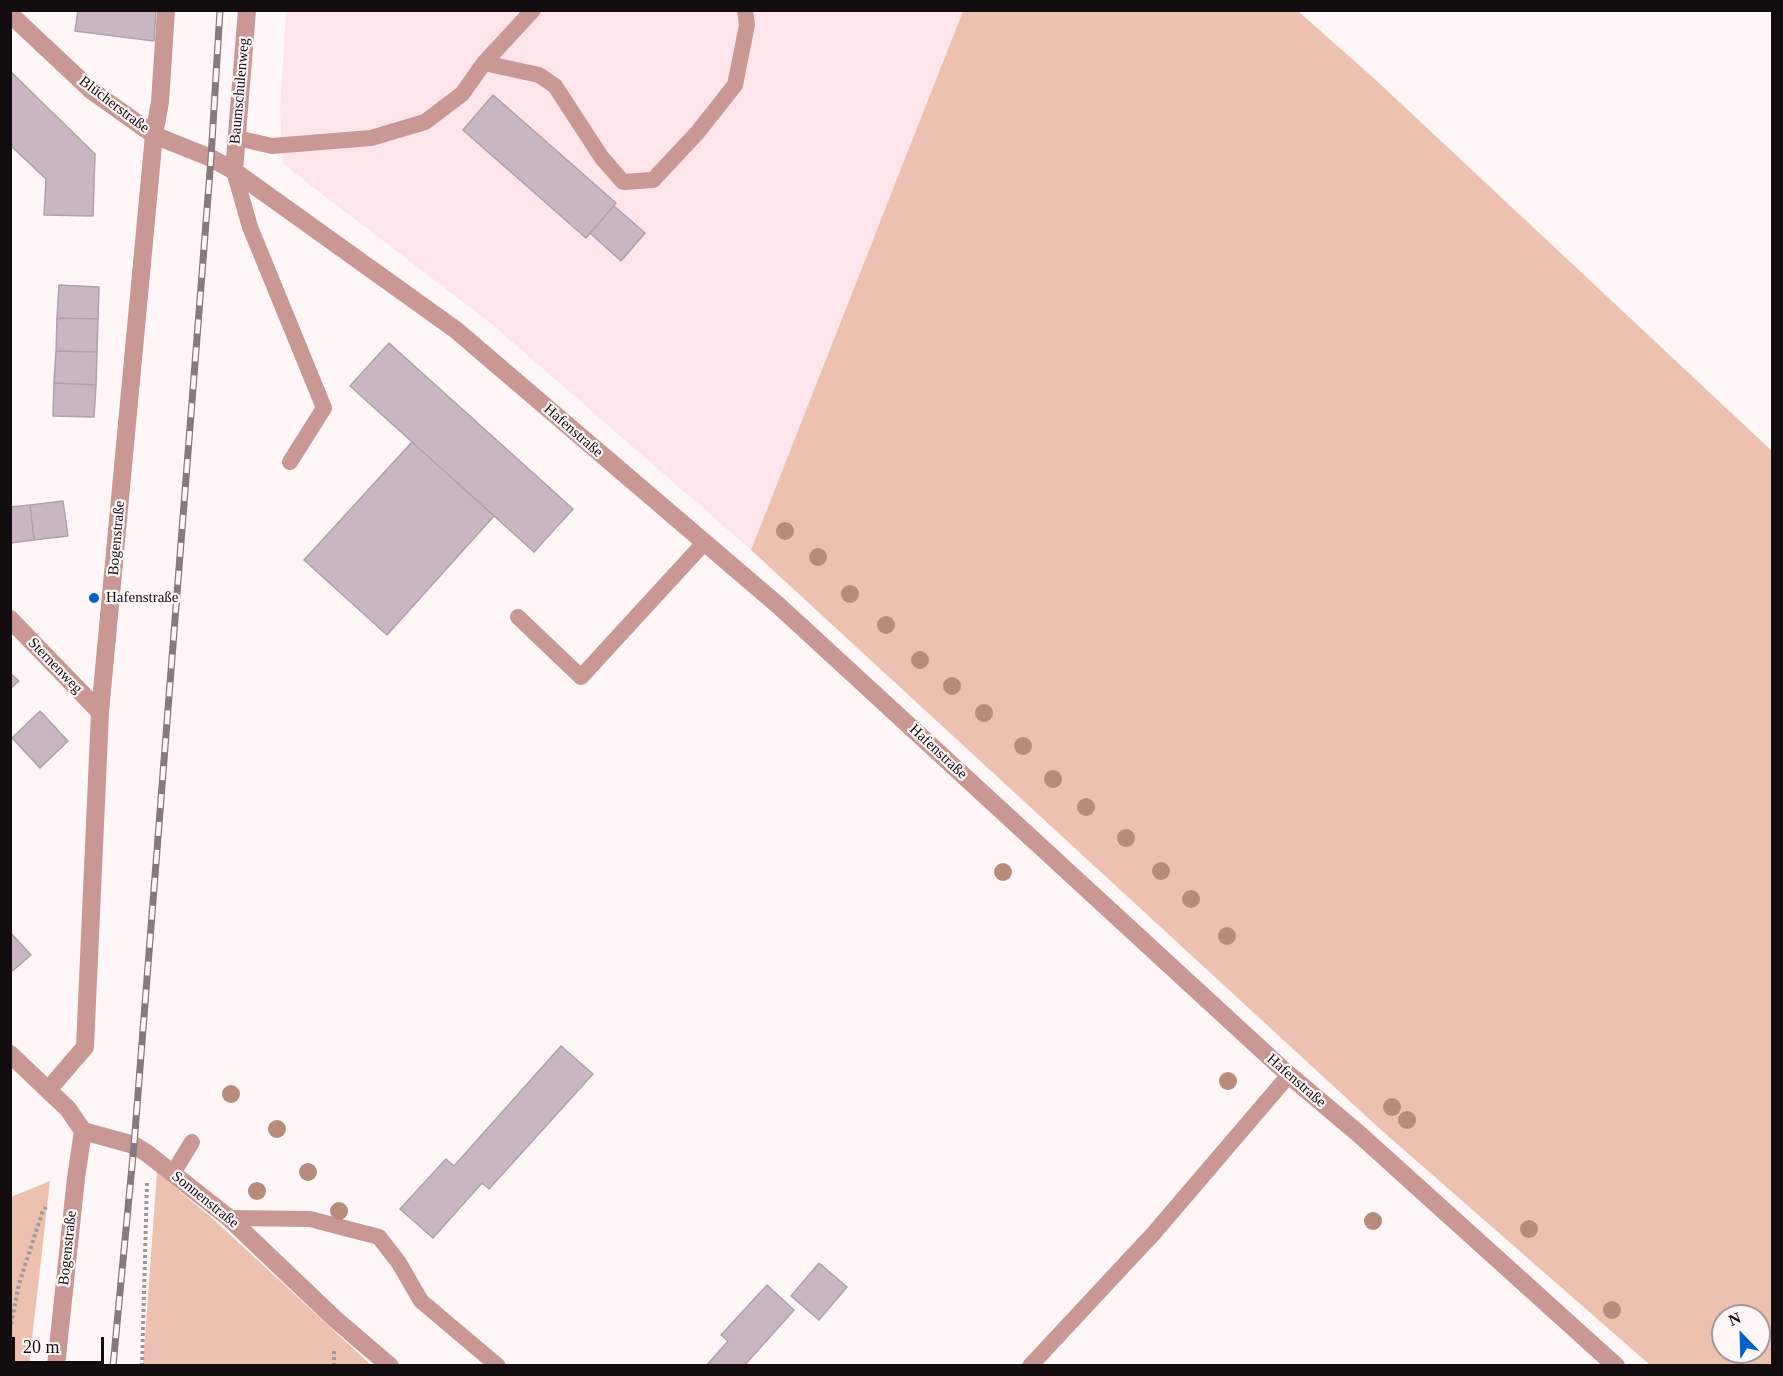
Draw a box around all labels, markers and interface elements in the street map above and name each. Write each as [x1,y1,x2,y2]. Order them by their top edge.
street label: Baumschulenweg [226,37,254,145]
street label: Blücherstraße [75,73,153,137]
street label: Hafenstraße [540,400,606,462]
street label: Bogenstraße [105,500,129,576]
place label: Hafenstraße [106,589,178,607]
marker: Hafenstraße [87,591,101,605]
street label: Sternenweg [24,634,86,698]
street label: Hafenstraße [905,721,971,783]
street label: Hafenstraße [1263,1050,1329,1112]
street label: Sonnenstraße [168,1168,242,1232]
street label: Bogenstraße [55,1210,81,1286]
north arrow [1711,1304,1771,1364]
text: N [1726,1309,1743,1329]
scale bar [15,1325,106,1363]
text: 20 m [23,1337,60,1357]

